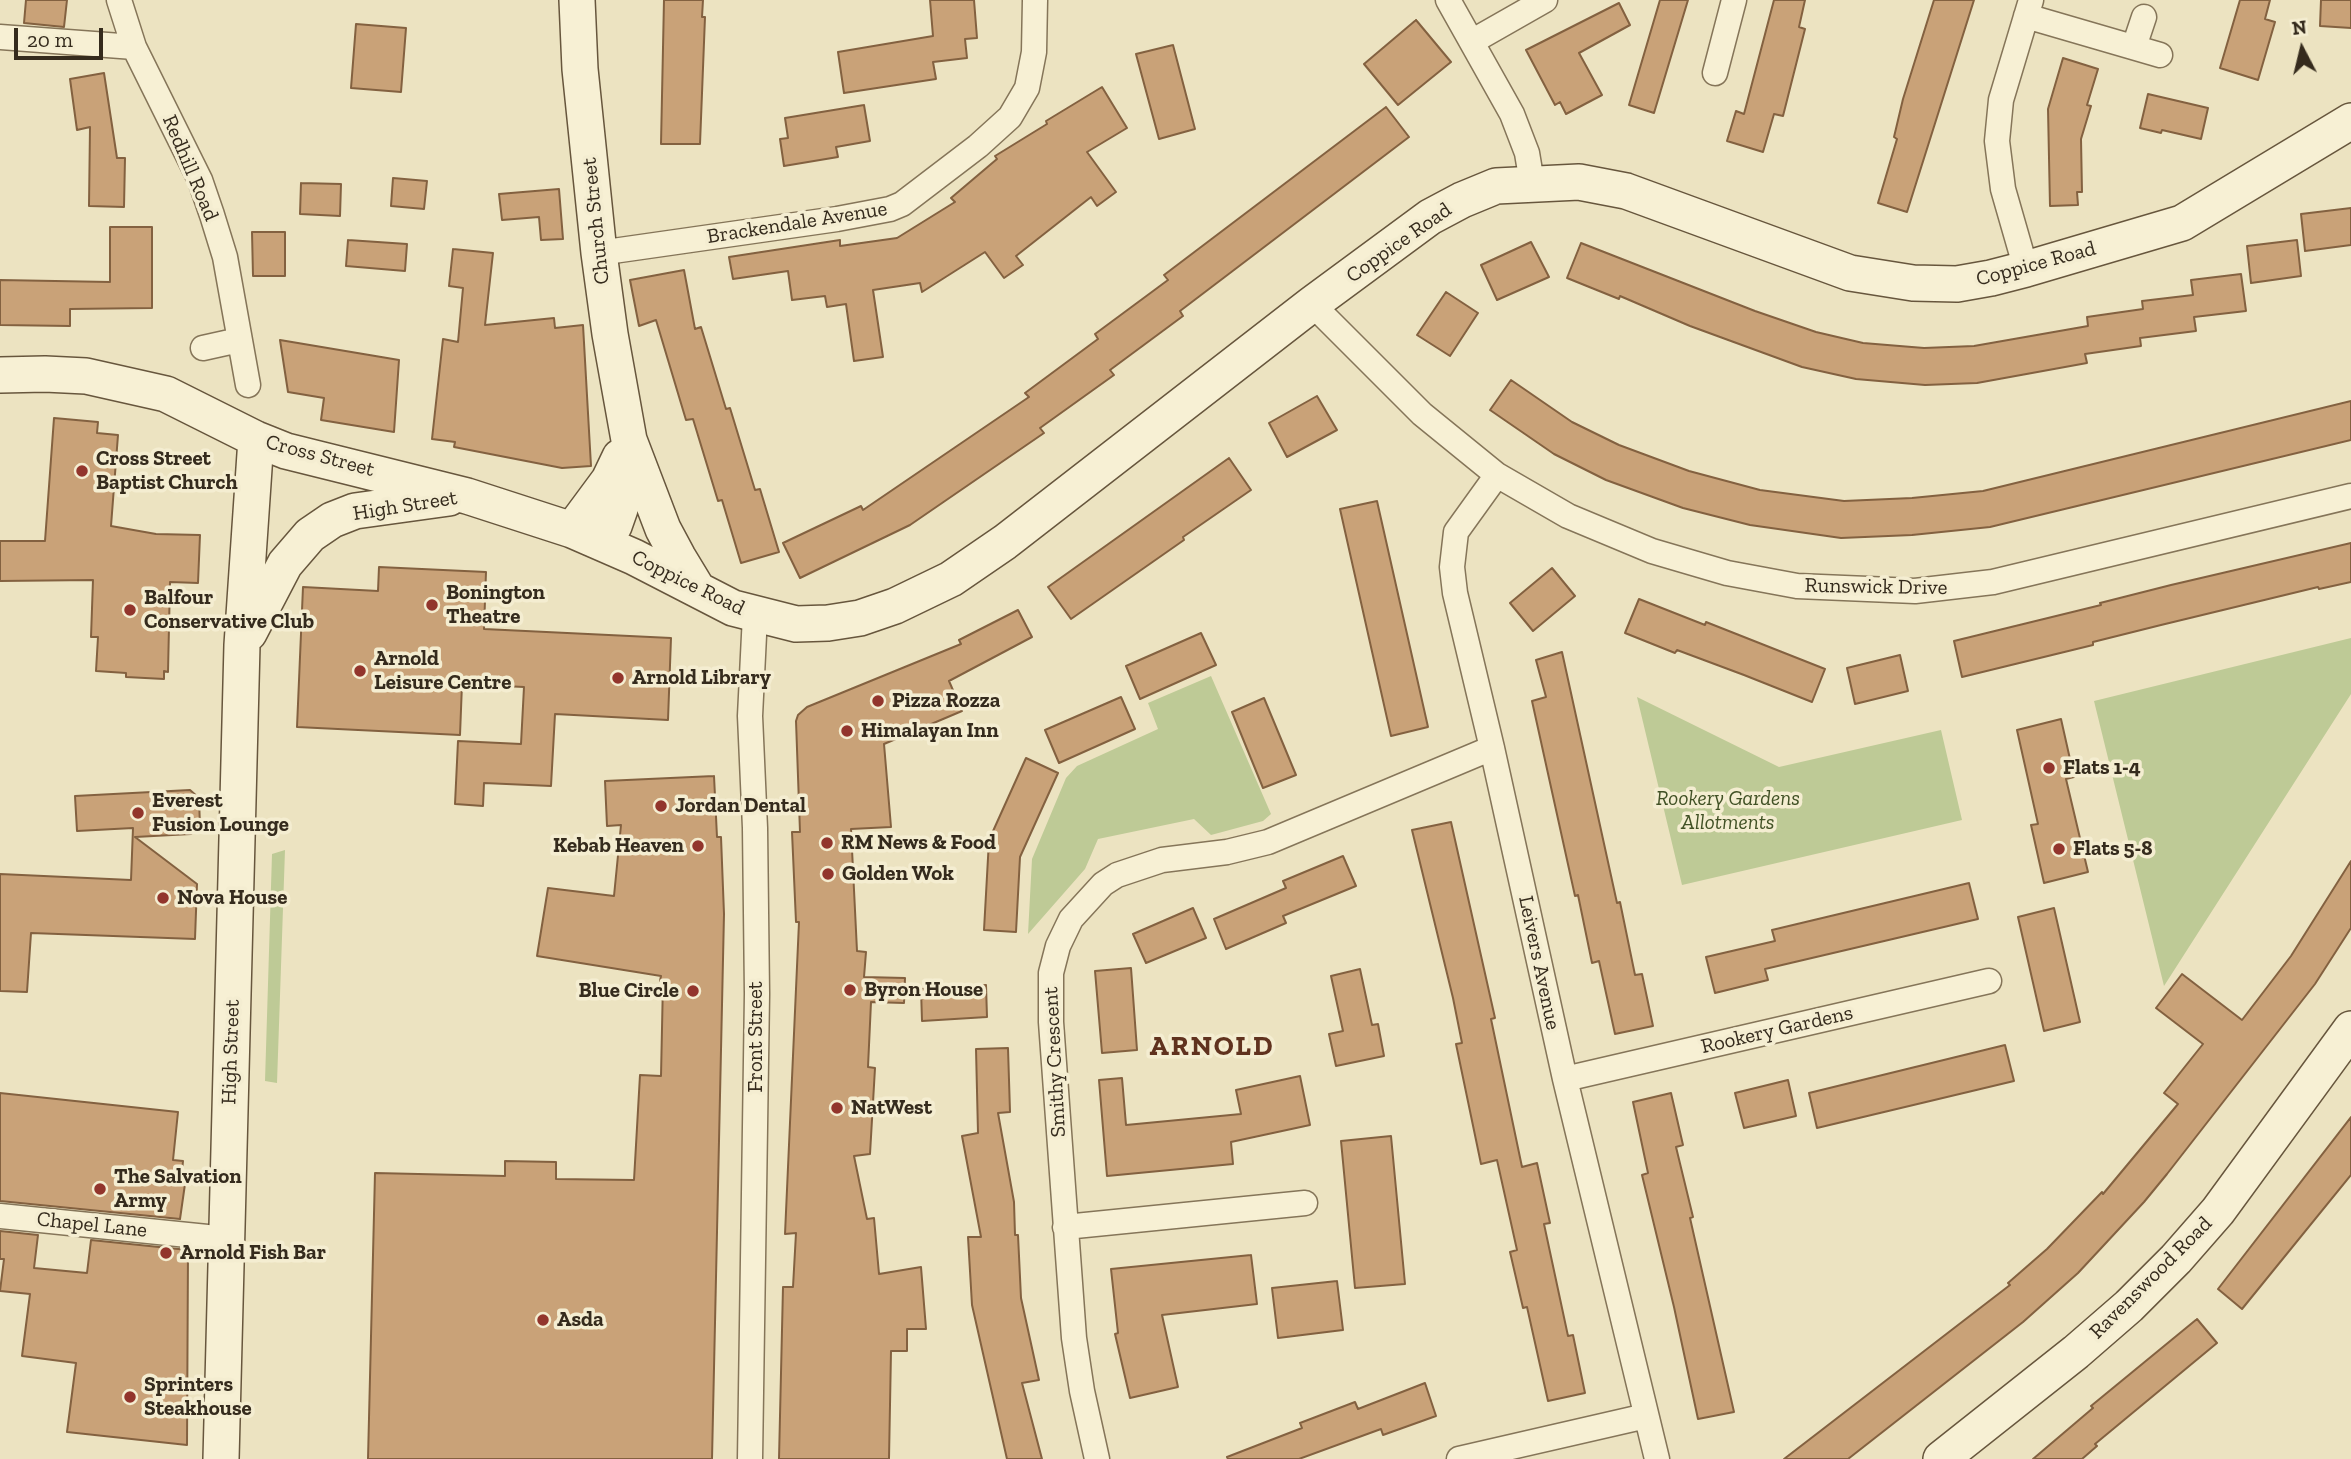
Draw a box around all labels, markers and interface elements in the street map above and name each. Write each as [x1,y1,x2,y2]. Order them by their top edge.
scale bar [18,14,107,58]
north arrow [2267,14,2337,84]
text: N [2291,15,2308,40]
text: 20 m [27,27,73,52]
street label: Redhill Road [156,111,224,225]
street label: Church Street [577,156,615,286]
street label: Brackendale Avenue [705,196,889,250]
street label: Coppice Road [1341,197,1457,289]
street label: Coppice Road [1973,236,2099,292]
street label: Cross Street [263,429,377,483]
place label: Cross Street Baptist Church [96,446,238,496]
marker: Cross Street Baptist Church [74,463,90,479]
street label: High Street [351,485,459,527]
street label: Coppice Road [627,545,749,621]
street label: Runswick Drive [1804,573,1948,601]
place label: Bonington Theatre [446,580,545,630]
place label: Balfour Conservative Club [144,585,314,635]
marker: Bonington Theatre [424,597,440,613]
marker: Balfour Conservative Club [122,602,138,618]
place label: Arnold Leisure Centre [374,646,511,696]
marker: Arnold Leisure Centre [352,663,368,679]
place label: Arnold Library [632,665,771,691]
marker: Arnold Library [610,670,626,686]
place label: Pizza Rozza [892,688,1000,714]
marker: Pizza Rozza [870,693,886,709]
place label: Himalayan Inn [861,718,999,744]
marker: Himalayan Inn [839,723,855,739]
place label: Flats 1-4 [2063,755,2141,781]
marker: Flats 1-4 [2041,760,2057,776]
park label: Rookery Gardens Allotments [1656,786,1800,836]
place label: Everest Fusion Lounge [152,788,289,838]
place label: Jordan Dental [675,793,806,819]
marker: Jordan Dental [653,798,669,814]
marker: Everest Fusion Lounge [130,805,146,821]
place label: RM News & Food [841,830,996,856]
place label: Kebab Heaven [553,833,684,859]
marker: RM News & Food [819,835,835,851]
place label: Flats 5-8 [2073,836,2152,862]
marker: Kebab Heaven [690,838,706,854]
marker: Flats 5-8 [2051,841,2067,857]
place label: Golden Wok [842,861,954,887]
marker: Golden Wok [820,866,836,882]
place label: Nova House [177,885,287,911]
marker: Nova House [155,890,171,906]
street label: Leivers Avenue [1512,894,1566,1032]
place label: Byron House [864,977,983,1003]
place label: Blue Circle [579,978,679,1004]
street label: Front Street [743,981,769,1093]
marker: Byron House [842,982,858,998]
marker: Blue Circle [685,983,701,999]
street label: Smithy Crescent [1038,986,1072,1138]
street label: High Street [217,999,245,1105]
street label: Rookery Gardens [1699,1000,1855,1060]
district label: ARNOLD [1150,1030,1274,1064]
place label: NatWest [851,1095,932,1121]
marker: NatWest [829,1100,845,1116]
place label: The Salvation Army [114,1164,242,1214]
marker: The Salvation Army [92,1181,108,1197]
street label: Chapel Lane [36,1207,148,1243]
street label: Ravenswood Road [2084,1211,2218,1345]
place label: Arnold Fish Bar [180,1240,326,1266]
marker: Arnold Fish Bar [158,1245,174,1261]
place label: Asda [557,1307,604,1333]
marker: Asda [535,1312,551,1328]
place label: Sprinters Steakhouse [144,1372,252,1422]
marker: Sprinters Steakhouse [122,1389,138,1405]

